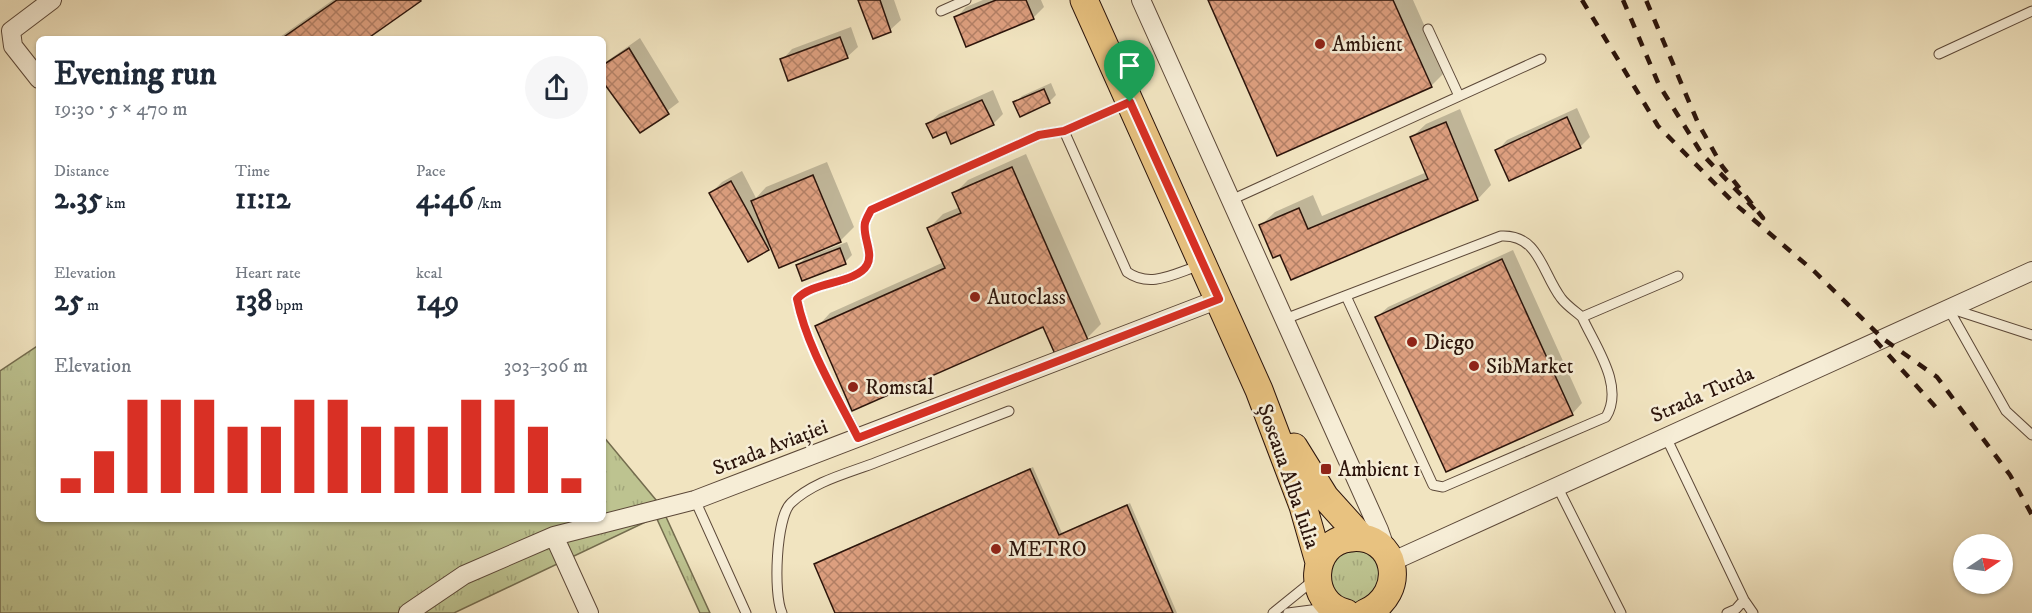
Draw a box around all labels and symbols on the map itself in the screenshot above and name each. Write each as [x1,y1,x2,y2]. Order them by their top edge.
place label: Ambient [1332,32,1403,58]
marker: Ambient [1313,37,1327,51]
pin [1104,40,1155,102]
place label: Autoclass [987,285,1066,311]
marker: Autoclass [968,290,982,304]
place label: Diego [1424,330,1474,356]
marker: Diego [1405,335,1419,349]
place label: SibMarket [1486,354,1574,380]
marker: SibMarket [1467,359,1481,373]
street label: Strada Turda [1647,361,1758,429]
place label: Romstal [865,375,935,401]
marker: Romstal [846,380,860,394]
street label: Șoseaua Alba Iulia [1251,400,1325,552]
street label: Strada Aviației [709,414,832,482]
place label: Ambient 1 [1338,457,1421,483]
marker: Ambient 1 [1319,462,1333,476]
north arrow [1953,534,2013,594]
place label: METRO [1008,537,1087,563]
marker: METRO [989,542,1003,556]

